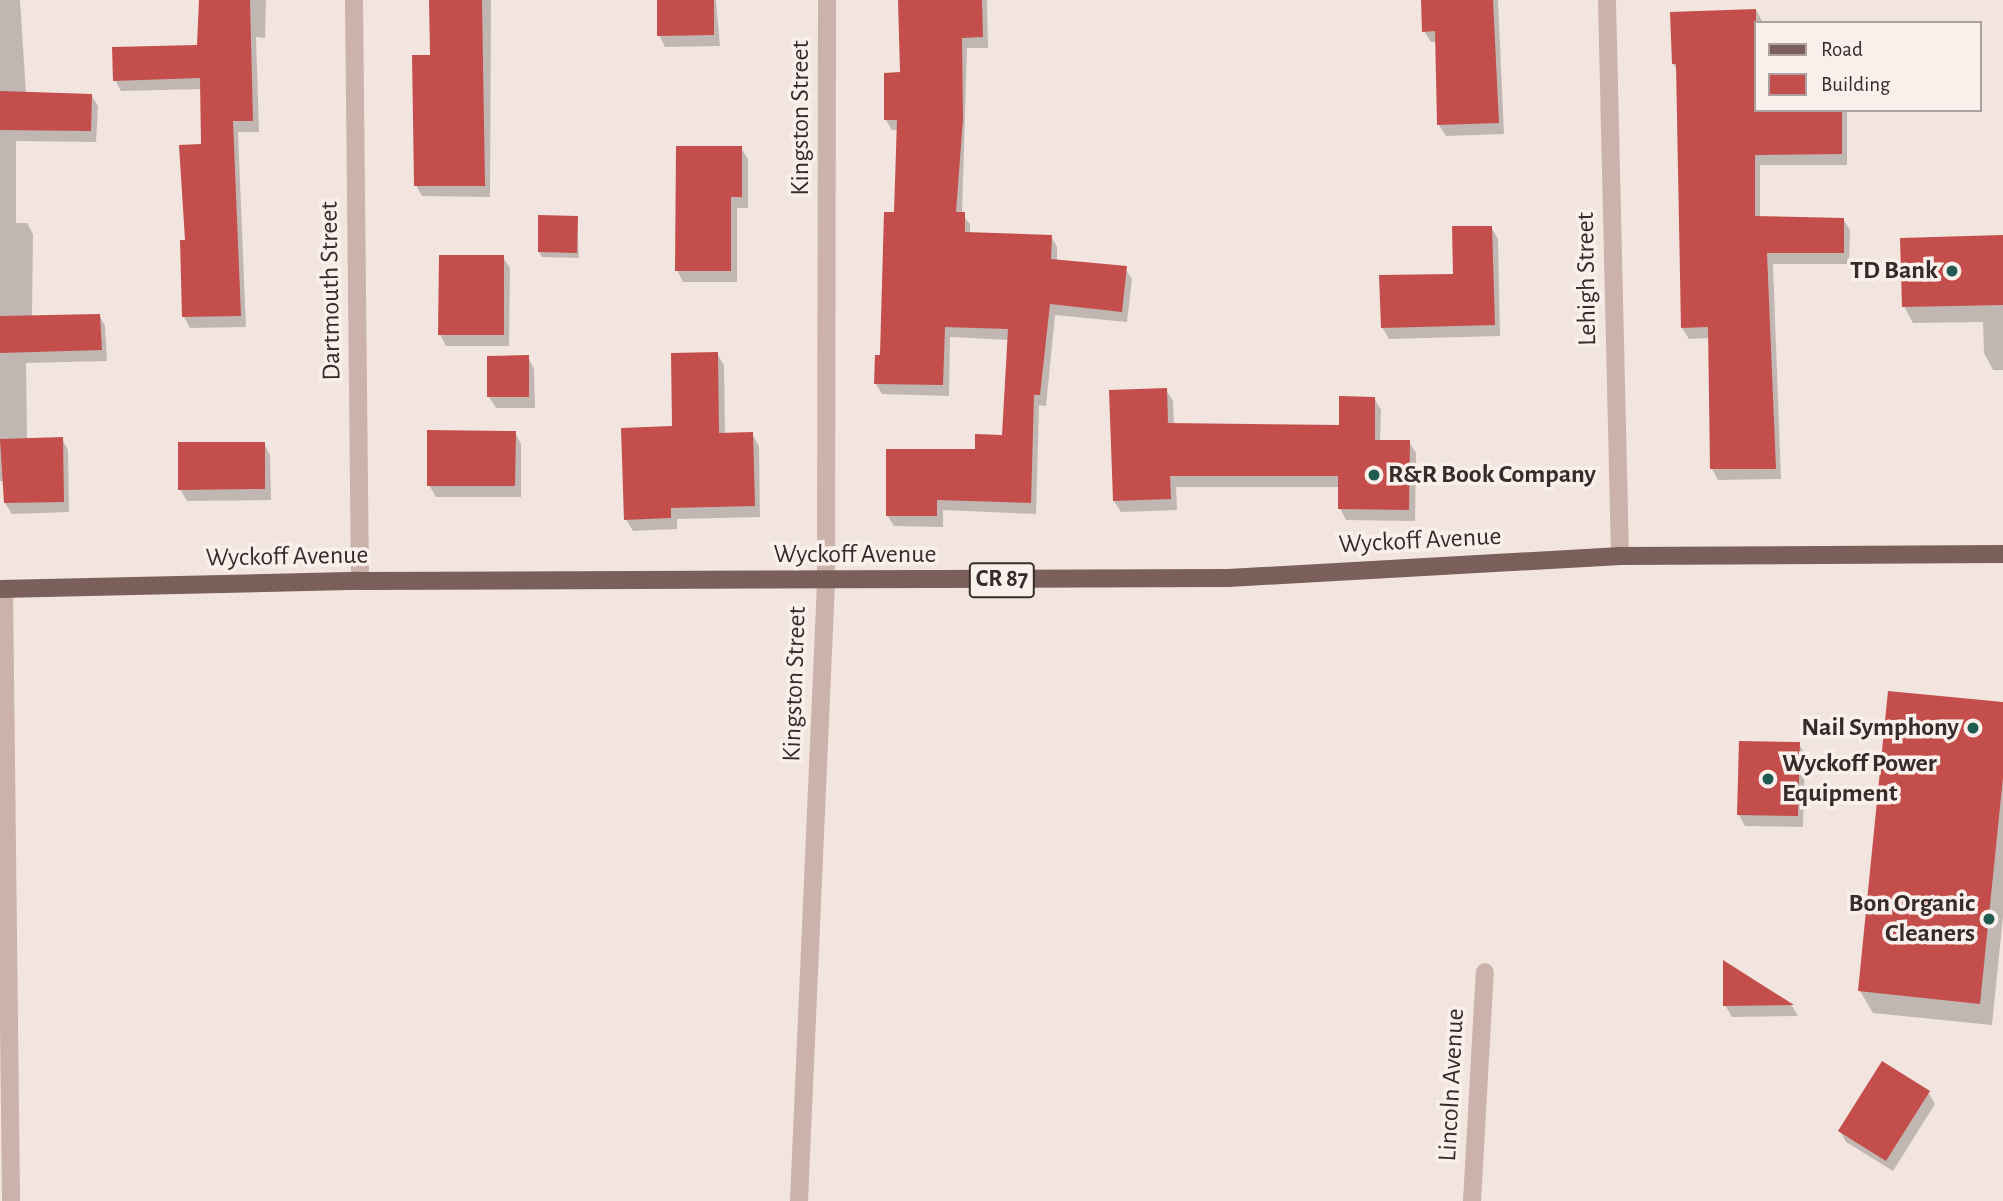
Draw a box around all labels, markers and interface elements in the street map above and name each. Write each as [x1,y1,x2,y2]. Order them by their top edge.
legend [1755,21,1982,112]
text: Road [1821,39,1863,60]
street label: Kingston Street [785,40,817,196]
text: Building [1821,74,1890,95]
street label: Dartmouth Street [314,201,348,381]
street label: Lehigh Street [1570,212,1604,346]
place label: TD Bank [1850,255,1938,287]
marker: TD Bank [1944,263,1960,279]
place label: R&R Book Company [1388,459,1596,491]
marker: R&R Book Company [1366,467,1382,483]
street label: Wyckoff Avenue [1338,521,1502,561]
street label: Wyckoff Avenue [774,539,936,571]
street label: Wyckoff Avenue [205,540,369,574]
road number: CR 87 [969,560,1035,600]
street label: Kingston Street [777,606,813,762]
place label: Nail Symphony [1801,712,1959,744]
marker: Nail Symphony [1965,720,1981,736]
place label: Wyckoff Power Equipment [1782,748,1937,810]
marker: Wyckoff Power Equipment [1760,771,1776,787]
place label: Bon Organic Cleaners [1849,888,1975,950]
marker: Bon Organic Cleaners [1981,911,1997,927]
street label: Lincoln Avenue [1432,1008,1472,1162]

